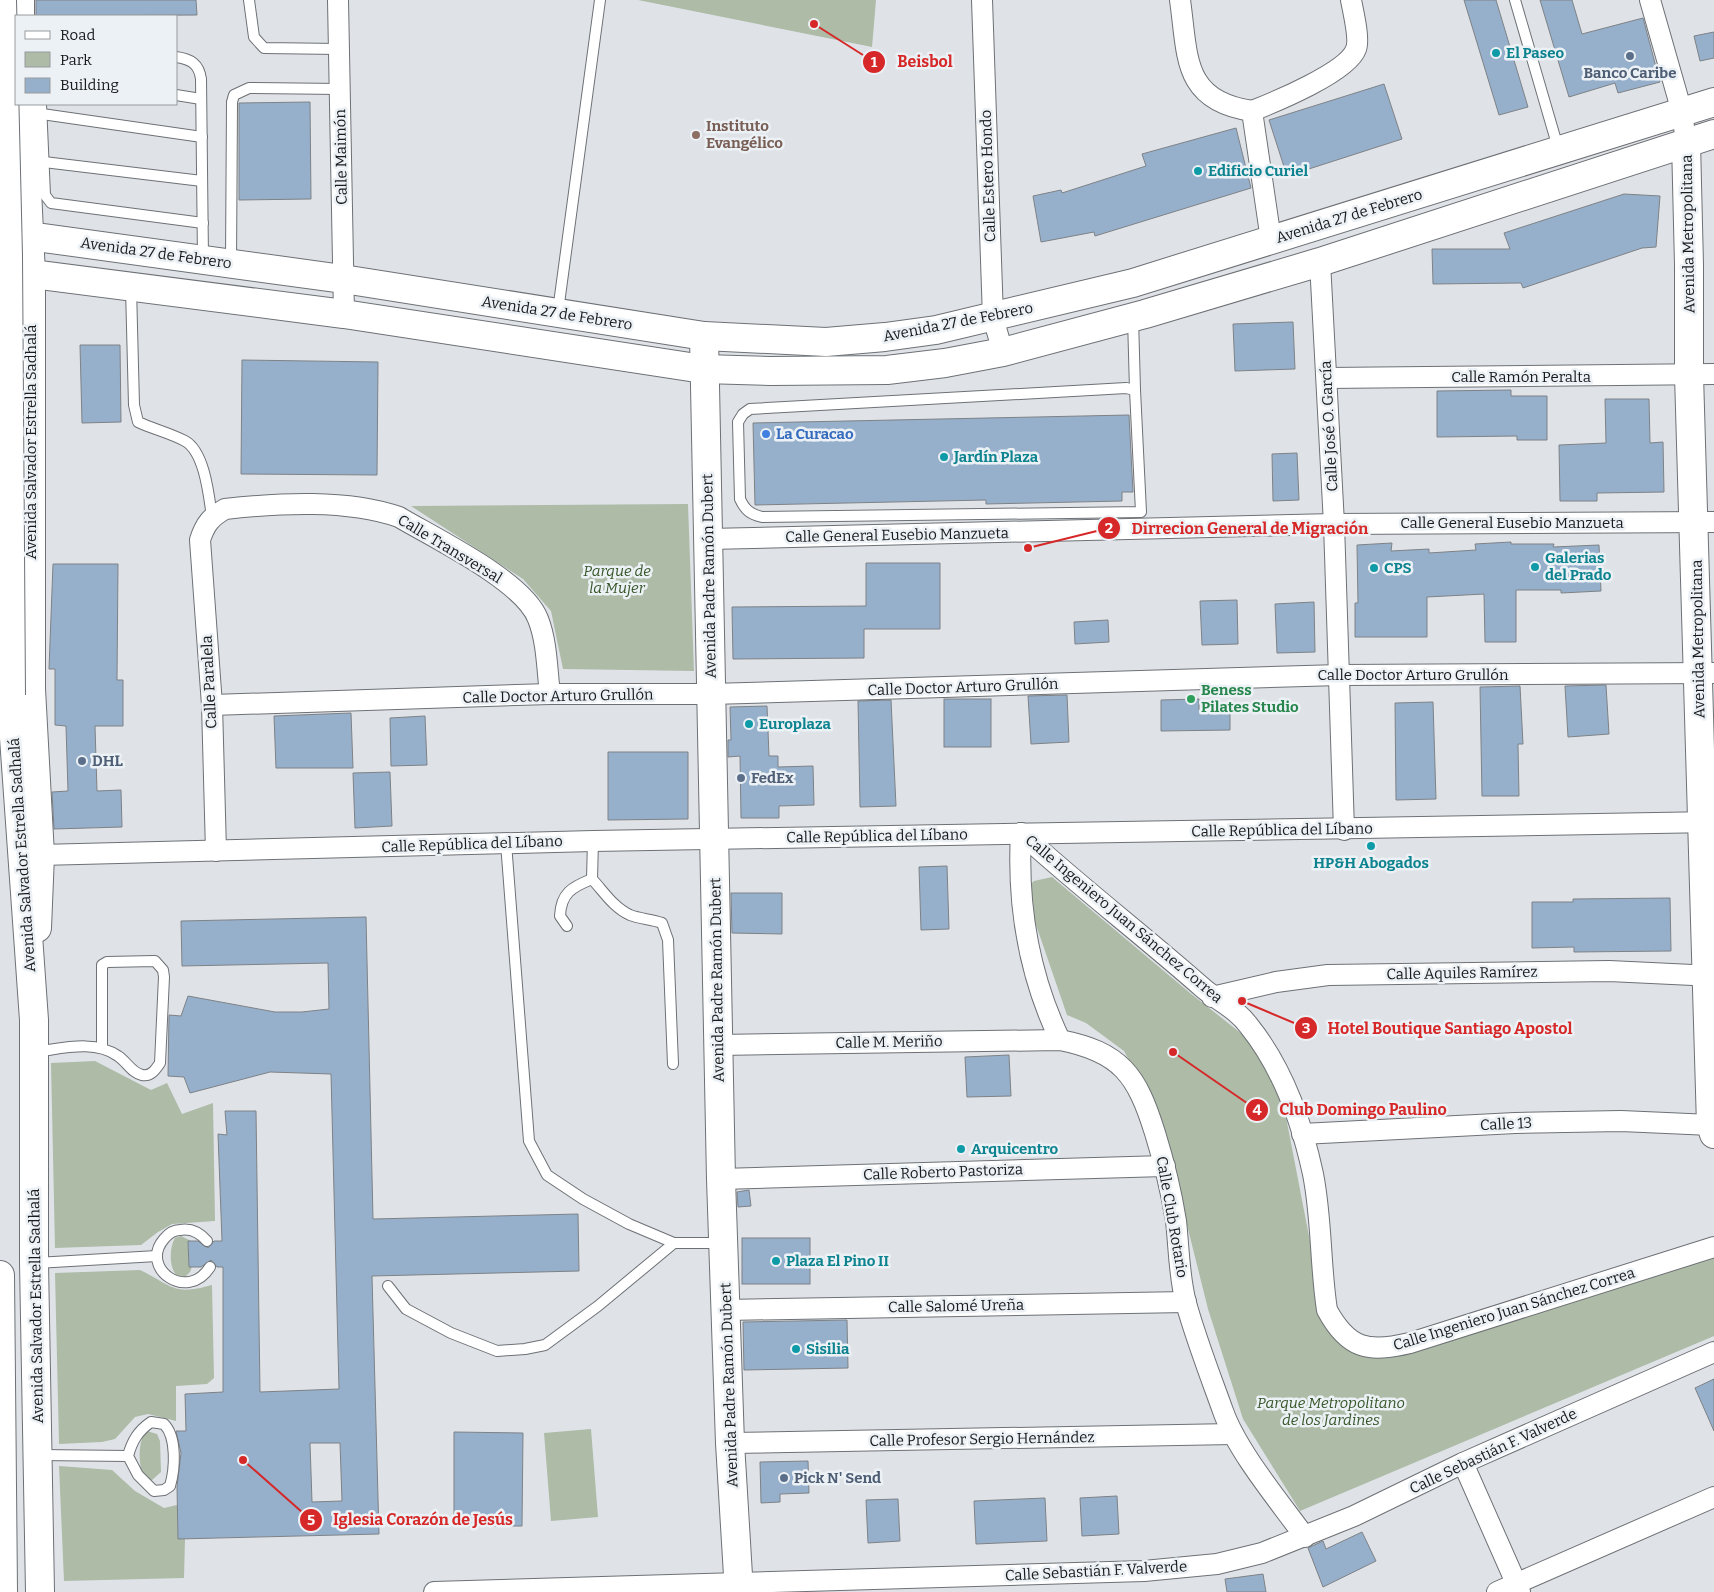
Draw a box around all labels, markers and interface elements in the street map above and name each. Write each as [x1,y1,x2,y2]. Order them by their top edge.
legend [15,15,178,105]
text: Road [60,26,95,44]
place label: El Paseo [1506,44,1564,62]
callout: Beisbol [862,46,962,77]
marker: El Paseo [1490,47,1502,59]
marker: Banco Caribe [1624,50,1636,62]
text: Park [60,51,92,69]
text: Beisbol [897,52,953,71]
text: 1 [871,53,878,71]
place label: Banco Caribe [1584,64,1676,82]
text: Building [60,76,119,94]
street label: Calle Maimón [331,109,351,205]
street label: Calle Estero Hondo [977,110,999,242]
place label: Instituto Evangélico [706,117,783,152]
marker: Instituto Evangélico [690,129,702,141]
street label: Avenida Metropolitana [1678,154,1698,314]
place label: Edificio Curiel [1208,162,1308,180]
marker: Edificio Curiel [1192,165,1204,177]
street label: Avenida 27 de Febrero [1274,185,1424,247]
street label: Avenida 27 de Febrero [79,233,233,273]
street label: Avenida 27 de Febrero [480,292,634,334]
street label: Avenida 27 de Febrero [882,299,1034,345]
street label: Avenida Salvador Estrella Sadhalá [22,325,40,559]
street label: Calle José O. García [1317,360,1341,492]
street label: Calle Ramón Peralta [1451,368,1591,386]
place label: La Curacao [776,425,854,443]
marker: La Curacao [760,428,772,440]
place label: Jardín Plaza [953,448,1039,466]
marker: Jardín Plaza [938,451,950,463]
street label: Avenida Padre Ramón Dubert [698,473,720,679]
street label: Calle Transversal [395,511,505,587]
callout: Dirrecion General de Migración [1096,512,1378,543]
street label: Calle General Eusebio Manzueta [1400,514,1624,532]
text: 2 [1105,519,1113,537]
text: Dirrecion General de Migración [1132,519,1369,538]
street label: Calle General Eusebio Manzueta [785,524,1009,546]
place label: Galerias del Prado [1545,549,1612,584]
place label: CPS [1384,559,1412,577]
street label: Avenida Metropolitana [1688,559,1708,719]
marker: Galerias del Prado [1529,561,1541,573]
park label: Parque de la Mujer [583,562,651,597]
marker: CPS [1368,562,1380,574]
street label: Calle Paralela [198,635,220,729]
street label: Calle Doctor Arturo Grullón [1318,666,1509,684]
street label: Calle Doctor Arturo Grullón [867,675,1059,699]
place label: Beness Pilates Studio [1201,681,1299,716]
street label: Calle Doctor Arturo Grullón [462,685,654,707]
marker: Beness Pilates Studio [1185,693,1197,705]
place label: Europlaza [759,715,831,733]
marker: Europlaza [743,718,755,730]
street label: Avenida Salvador Estrella Sadhalá [5,737,39,973]
place label: DHL [92,752,123,770]
marker: DHL [76,755,88,767]
place label: FedEx [751,769,794,787]
marker: FedEx [735,772,747,784]
street label: Calle República del Líbano [1191,819,1373,841]
street label: Calle República del Líbano [786,825,968,847]
street label: Calle Ingeniero Juan Sánchez Correa [1022,831,1226,1007]
street label: Calle República del Líbano [381,832,563,856]
marker: HP&H Abogados [1365,840,1377,852]
place label: HP&H Abogados [1313,854,1429,872]
street label: Avenida Padre Ramón Dubert [706,877,728,1083]
street label: Calle Aquiles Ramírez [1386,963,1538,983]
callout: Hotel Boutique Santiago Apostol [1293,1012,1583,1043]
text: 3 [1302,1019,1310,1037]
text: Hotel Boutique Santiago Apostol [1328,1019,1572,1038]
street label: Calle M. Meriño [835,1032,943,1052]
callout: Club Domingo Paulino [1244,1094,1457,1125]
text: Club Domingo Paulino [1279,1100,1447,1119]
text: 4 [1252,1101,1262,1119]
street label: Calle 13 [1480,1114,1532,1134]
place label: Arquicentro [971,1140,1059,1158]
marker: Arquicentro [955,1143,967,1155]
street label: Calle Club Rotario [1152,1155,1192,1279]
street label: Calle Roberto Pastoriza [863,1160,1023,1184]
street label: Avenida Salvador Estrella Sadhalá [25,1188,47,1424]
place label: Plaza El Pino II [786,1252,889,1270]
marker: Plaza El Pino II [770,1255,782,1267]
street label: Calle Ingeniero Juan Sánchez Correa [1391,1264,1637,1354]
street label: Avenida Padre Ramón Dubert [716,1282,742,1488]
street label: Calle Salomé Ureña [888,1296,1024,1316]
place label: Sisilia [806,1340,850,1358]
marker: Sisilia [790,1343,802,1355]
park label: Parque Metropolitano de los Jardines [1257,1394,1405,1429]
street label: Calle Sebastián F. Valverde [1406,1404,1580,1498]
street label: Calle Profesor Sergio Hernández [869,1428,1095,1450]
place label: Pick N' Send [794,1469,881,1487]
marker: Pick N' Send [778,1472,790,1484]
callout: Iglesia Corazón de Jesús [298,1504,523,1535]
text: Iglesia Corazón de Jesús [333,1510,513,1529]
text: 5 [307,1511,315,1529]
street label: Calle Sebastián F. Valverde [1004,1557,1188,1585]

